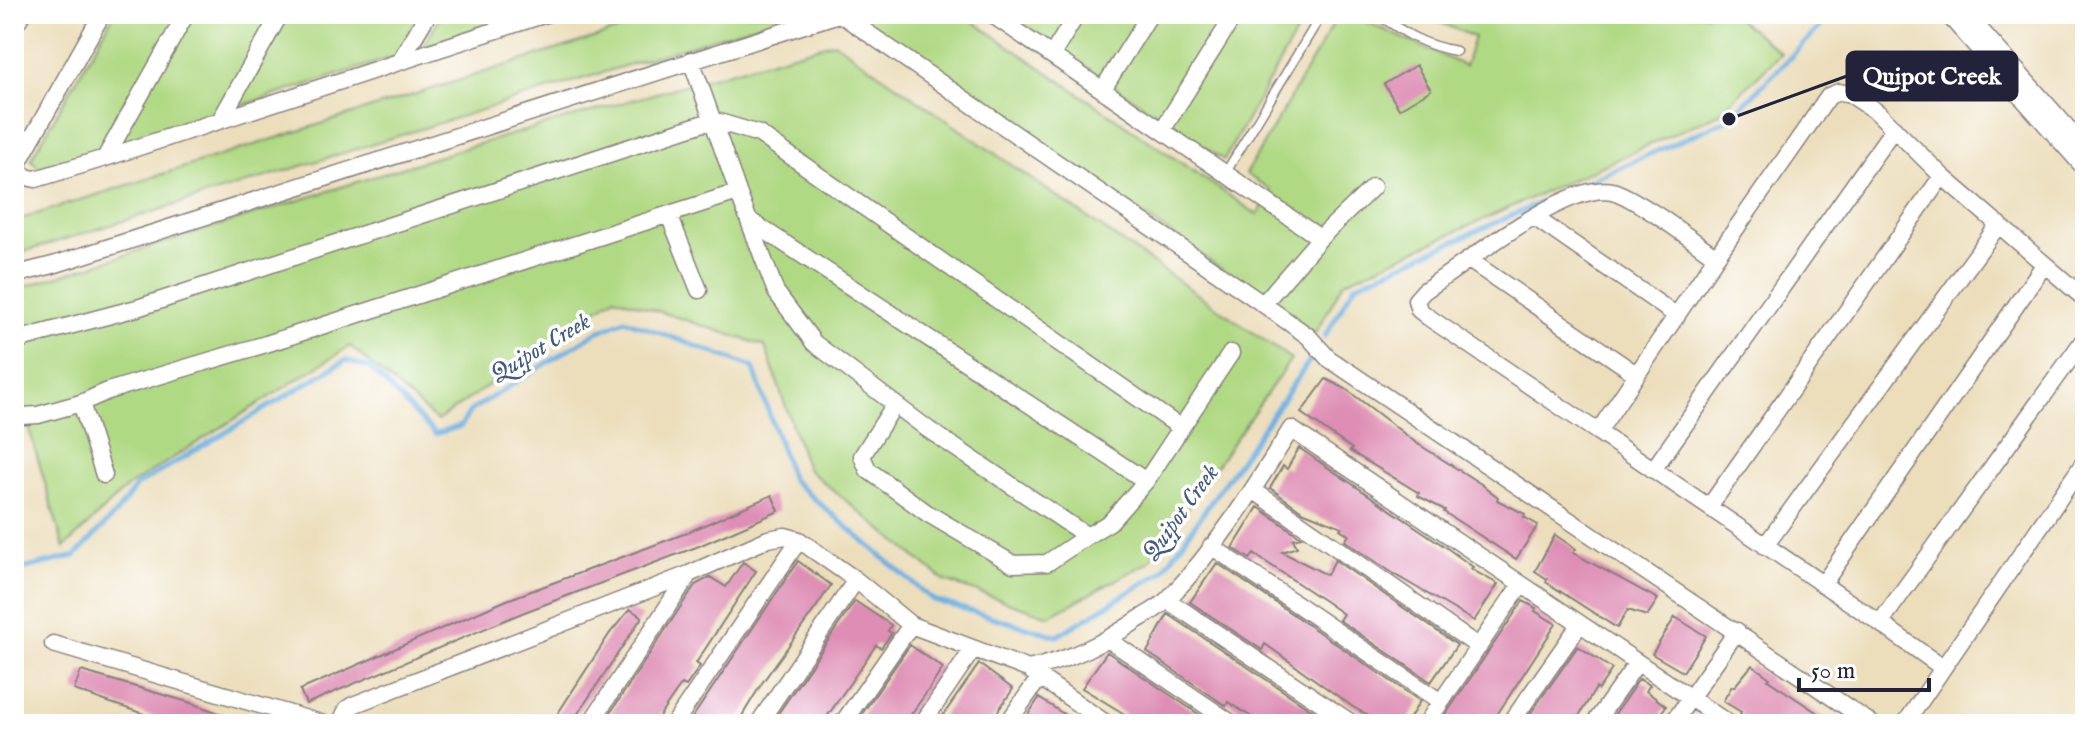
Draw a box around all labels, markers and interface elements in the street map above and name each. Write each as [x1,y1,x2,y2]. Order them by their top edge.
callout: Quipot Creek [1847,52,2017,100]
text: Quipot Creek [1863,62,2002,93]
water label: Quipot Creek [485,306,597,390]
water label: Quipot Creek [1136,458,1227,567]
scale bar [1799,642,1929,692]
text: 50 m [1811,656,1855,687]

